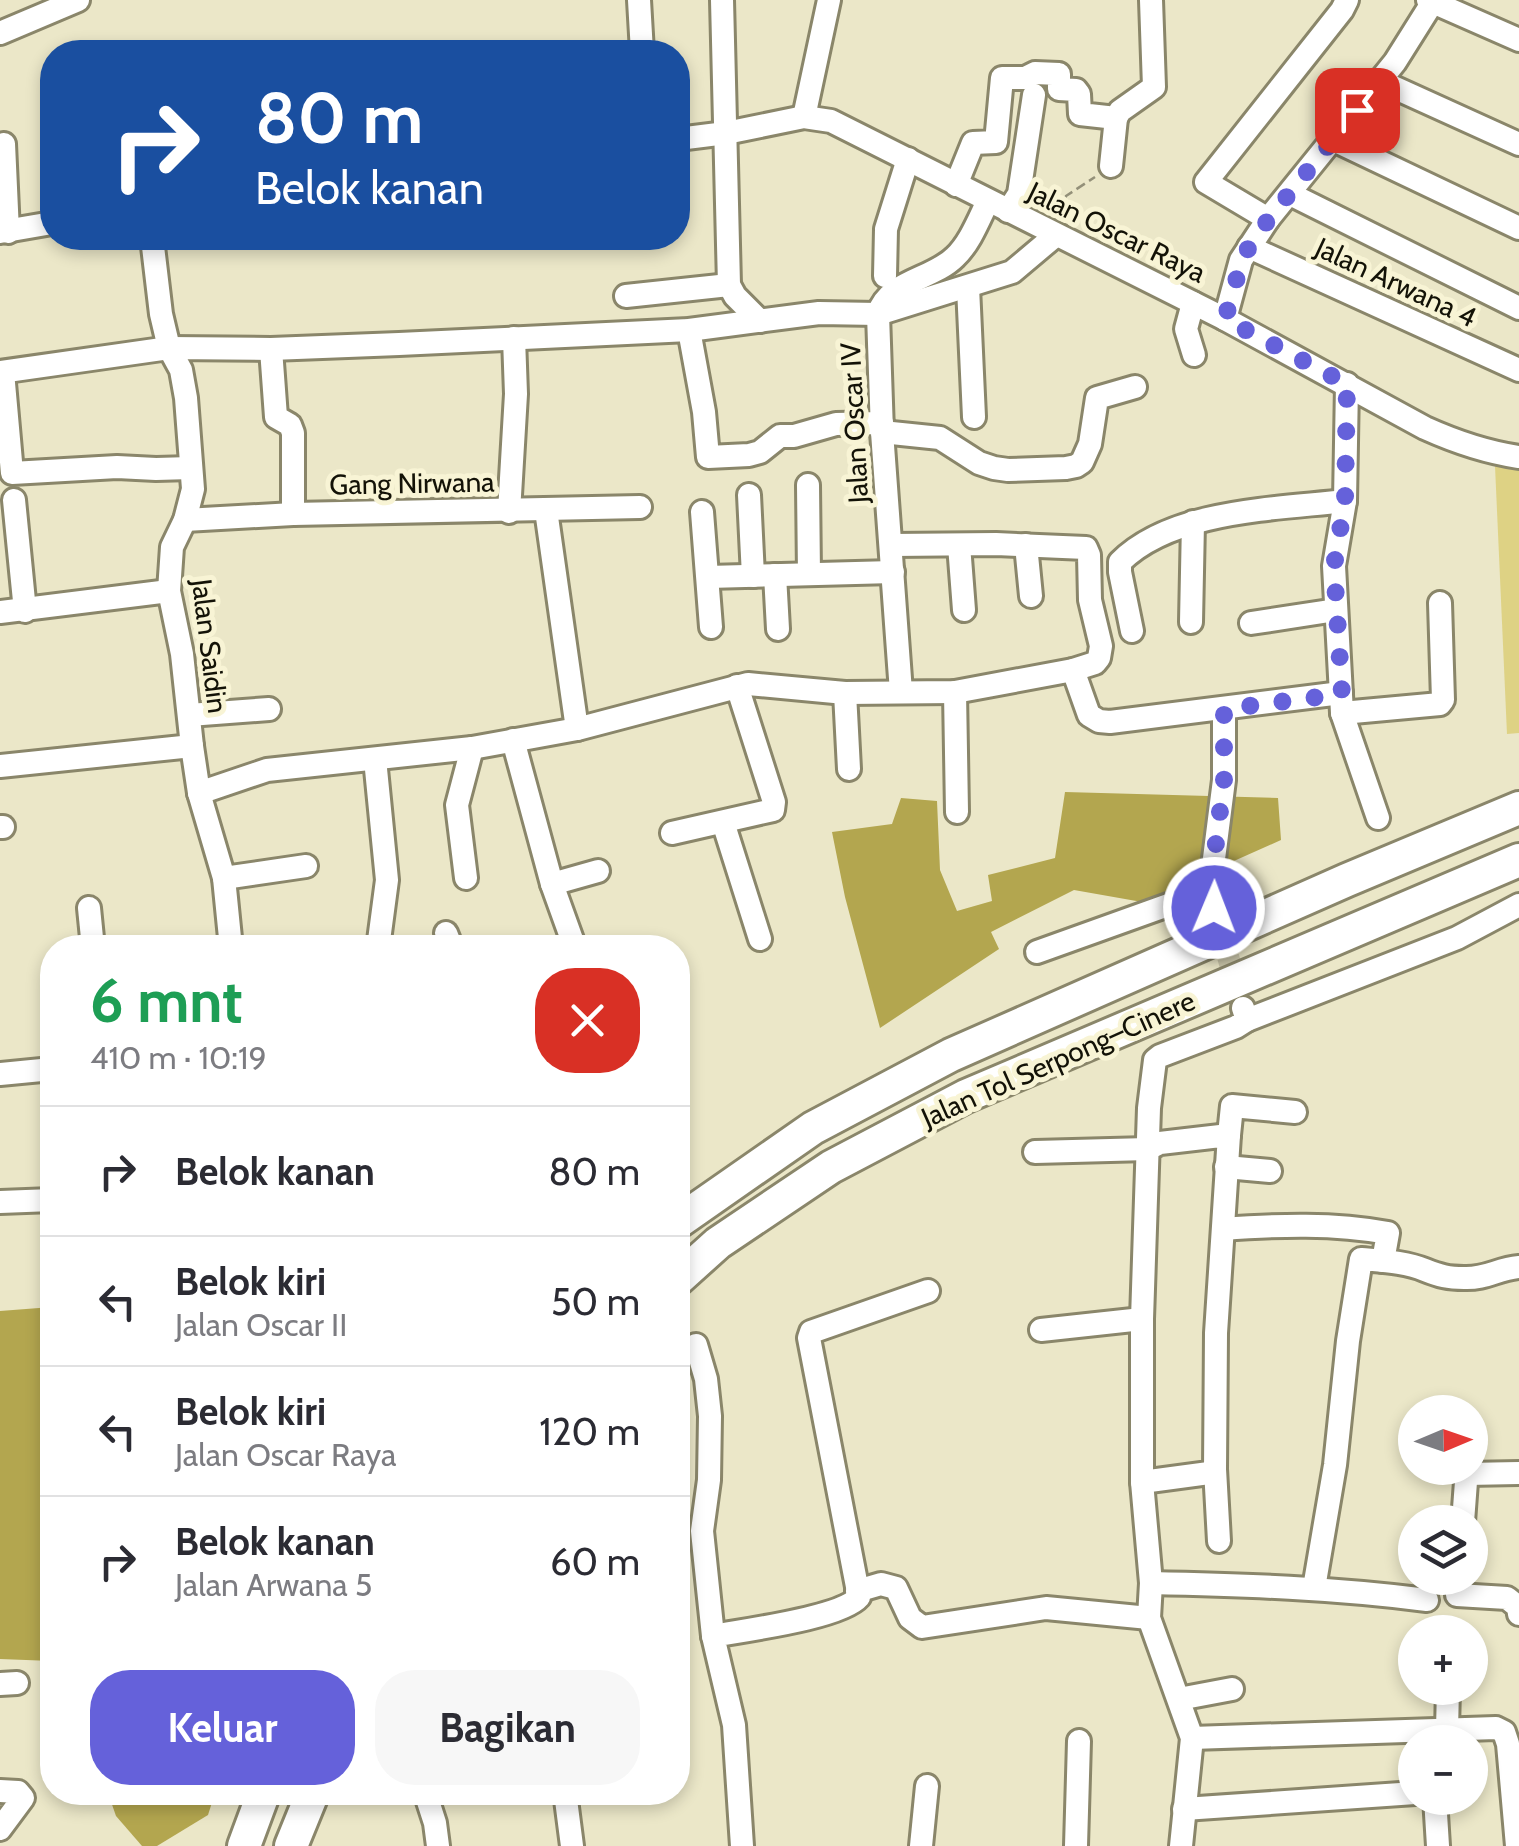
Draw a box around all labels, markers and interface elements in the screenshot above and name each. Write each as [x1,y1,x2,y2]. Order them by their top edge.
pin [1315,68,1400,153]
text: 80 m [255,75,423,161]
icon: right [90,80,220,210]
icon: arrive [1330,83,1385,138]
text: Belok kanan [255,161,484,215]
street label: Jalan Oscar Raya [1022,174,1212,290]
street label: Jalan Arwana 4 [1309,229,1482,334]
street label: Jalan Oscar IV [833,342,875,505]
street label: Gang Nirwana [329,465,495,501]
street label: Jalan Saidin [185,576,235,715]
position arrow [1162,856,1266,960]
text: 6 mnt [90,964,243,1037]
button: close [535,968,640,1073]
street label: Jalan Tol Serpong–Cinere [915,983,1200,1135]
text: 410 m · 10:19 [90,1038,267,1077]
icon: right [90,1144,145,1199]
text: Belok kanan [175,1148,375,1195]
text: 80 m [549,1148,640,1195]
text: Belok kiri [175,1258,326,1305]
icon: left [90,1274,145,1329]
text: 50 m [551,1278,640,1325]
text: Jalan Oscar II [175,1305,347,1344]
text: Belok kiri [175,1388,326,1435]
north arrow [1398,1395,1488,1485]
map controls [1398,1395,1488,1815]
icon: left [90,1404,145,1459]
text: 120 m [539,1408,640,1455]
text: Jalan Oscar Raya [175,1435,396,1474]
button: layers [1398,1505,1488,1595]
text: Belok kanan [175,1518,375,1565]
icon: right [90,1534,145,1589]
text: 60 m [550,1538,640,1585]
text: Jalan Arwana 5 [175,1565,372,1604]
button: + [1398,1615,1488,1705]
button: Keluar [90,1670,355,1785]
button: Bagikan [375,1670,640,1785]
button: − [1398,1725,1488,1815]

